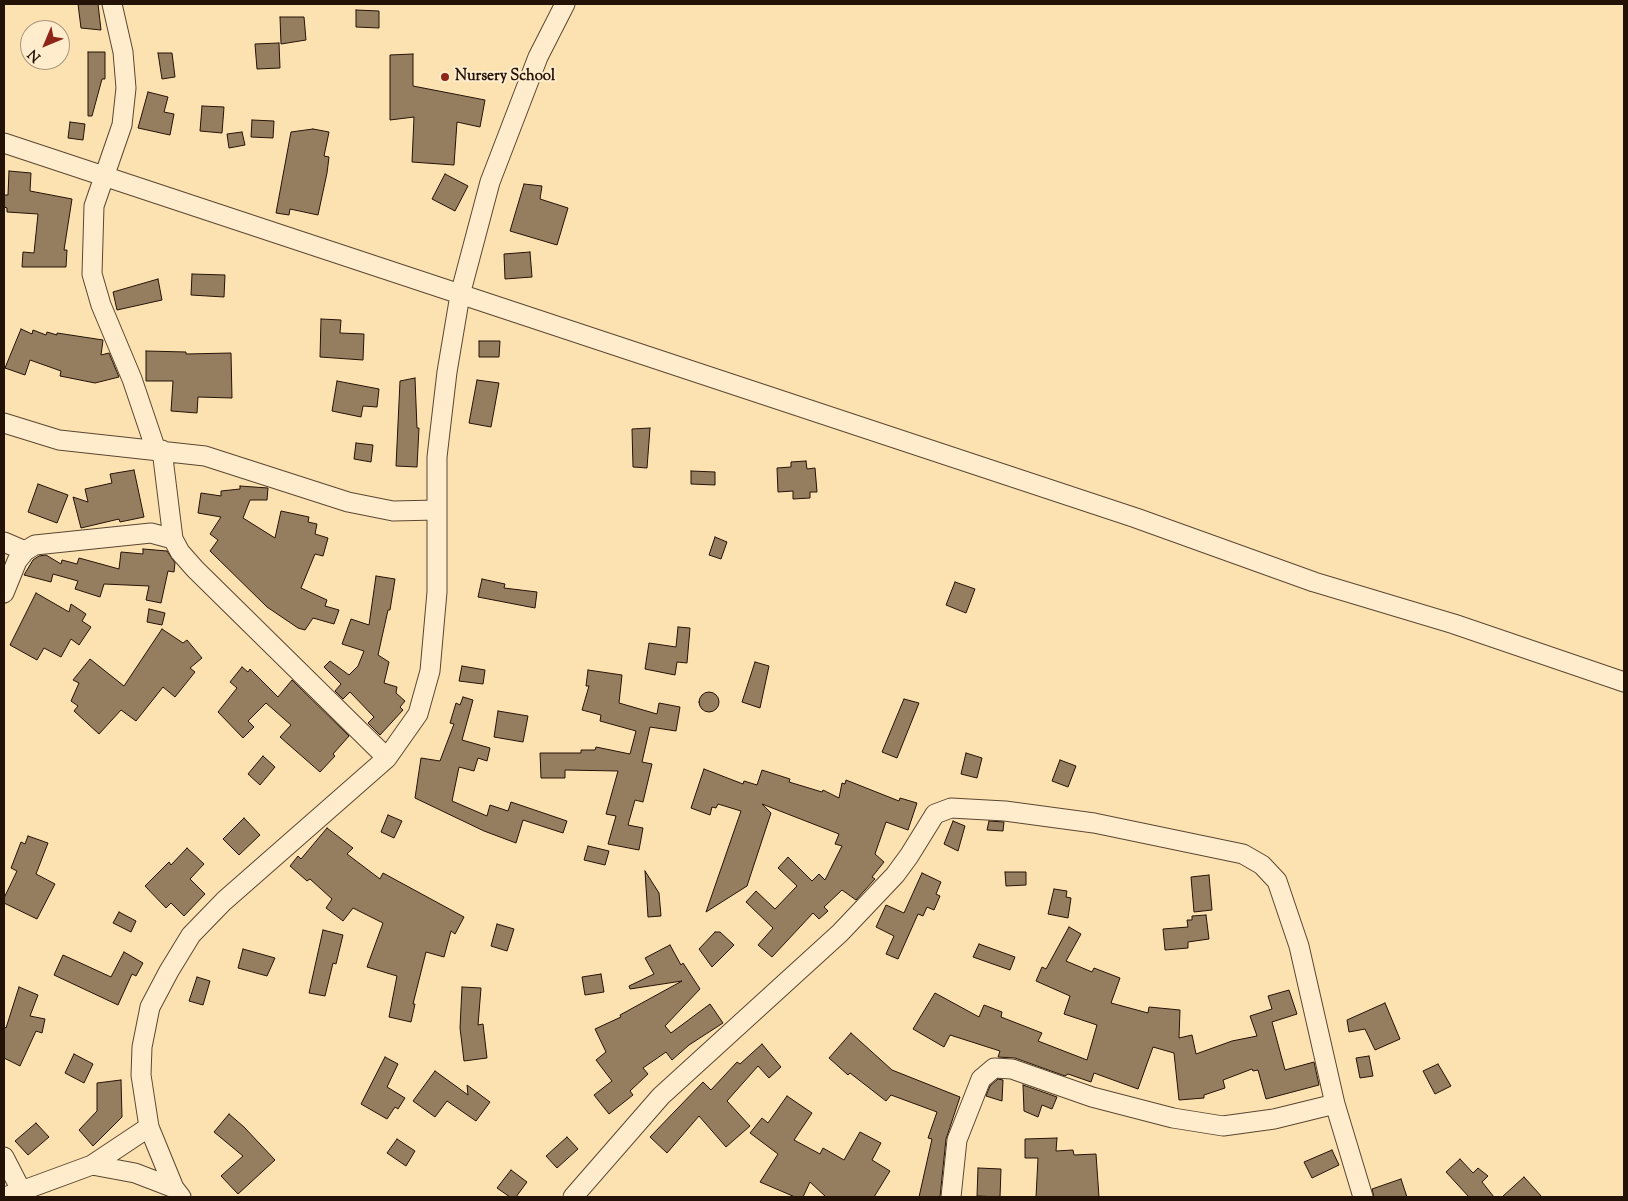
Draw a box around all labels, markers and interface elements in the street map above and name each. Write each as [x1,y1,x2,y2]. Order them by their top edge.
north arrow [20,20,70,70]
text: N [24,44,46,66]
place label: Nursery School [455,68,555,86]
marker: Nursery School [439,71,451,83]

